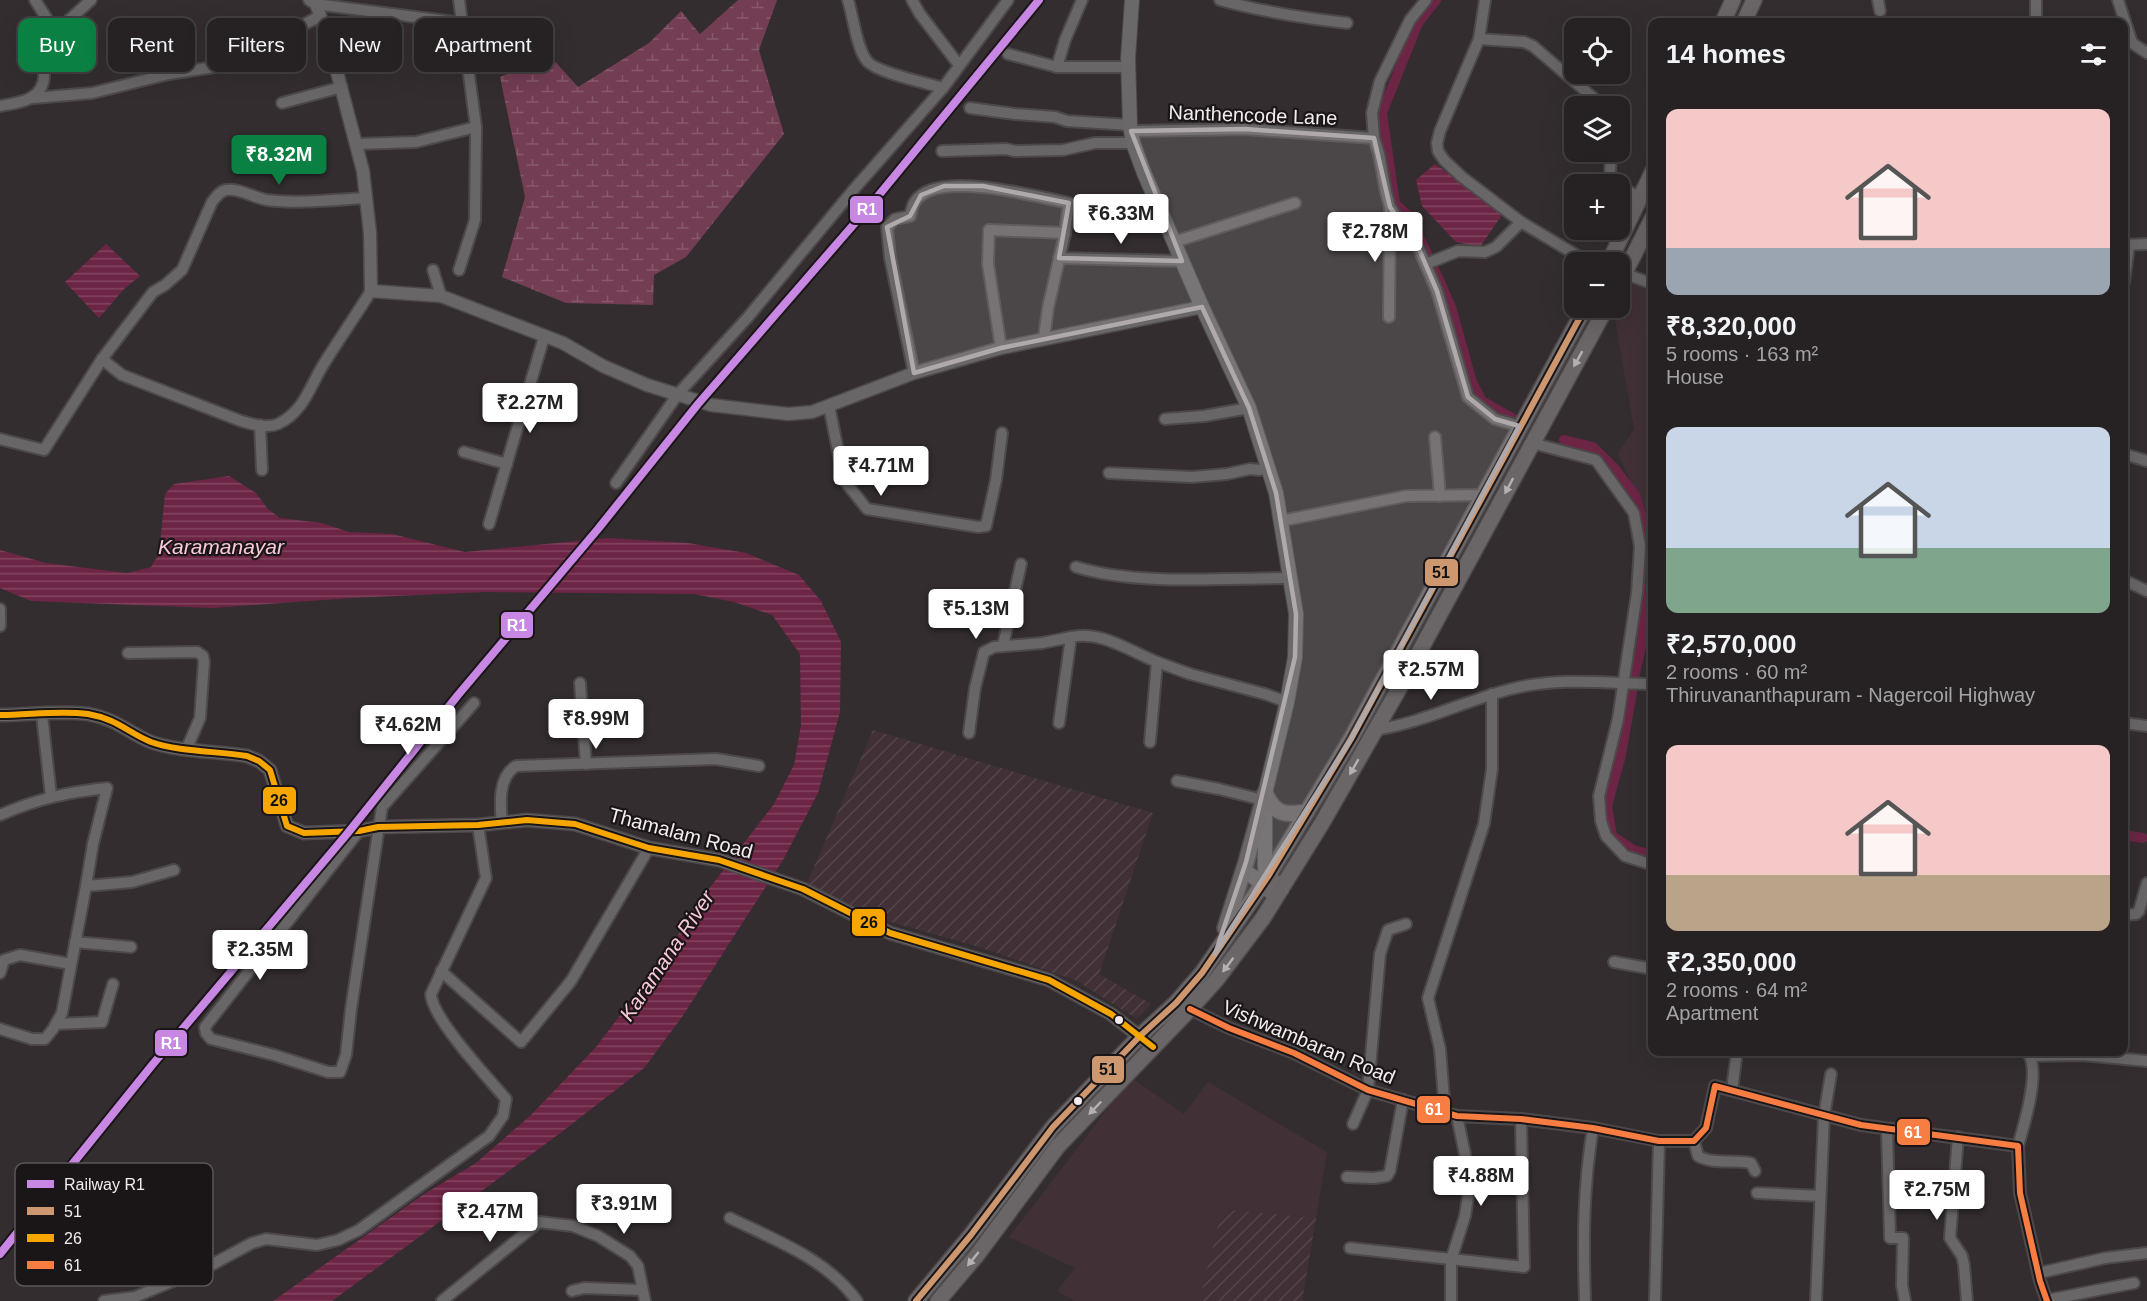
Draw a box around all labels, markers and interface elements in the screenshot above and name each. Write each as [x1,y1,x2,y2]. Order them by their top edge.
chip: Buy [18,18,96,72]
chip: Rent [108,18,195,72]
chip: Filters [207,18,306,72]
chip: New [318,18,402,72]
chip: Apartment [414,18,553,72]
map controls [1564,18,1630,318]
button: locate [1564,18,1630,84]
icon: filters [2077,38,2110,71]
text: 14 homes [1666,39,1786,69]
button: layers [1564,96,1630,162]
street label: Nanthencode Lane [1168,101,1338,129]
pin: ₹8.32M [230,135,328,186]
text: ₹8.32M [245,143,313,165]
icon: home [1834,148,1942,256]
button: + [1564,174,1630,240]
pin: ₹6.33M [1072,194,1170,245]
line badge: R1 [849,195,884,224]
text: R1 [857,201,877,218]
text: ₹6.33M [1087,202,1155,224]
pin: ₹2.78M [1326,212,1424,263]
text: ₹2.78M [1341,220,1409,242]
button: − [1564,252,1630,318]
text: ₹8,320,000 [1666,311,1797,341]
text: 5 rooms · 163 m² [1666,343,1818,365]
one-way arrow [1573,351,1583,368]
text: House [1666,366,1724,388]
pin: ₹2.27M [481,383,579,434]
text: ₹2.27M [496,391,564,413]
pin: ₹4.71M [832,446,930,497]
text: ₹4.71M [847,454,915,476]
icon: home [1834,466,1942,574]
one-way arrow [1504,478,1514,495]
water label: Karamanayar [158,535,285,558]
line badge: 51 [1424,558,1459,587]
text: 51 [1432,564,1450,581]
pin: ₹5.13M [927,589,1025,640]
text: ₹5.13M [942,597,1010,619]
line badge: R1 [500,611,534,639]
text: R1 [507,617,527,634]
text: ₹2,570,000 [1666,629,1797,659]
pin: ₹2.57M [1382,650,1480,701]
text: ₹2.57M [1397,658,1465,680]
text: 2 rooms · 60 m² [1666,661,1807,683]
text: Thiruvananthapuram - Nagercoil Highway [1666,684,2035,706]
pin: ₹8.99M [547,699,645,750]
pin: ₹4.62M [359,705,457,756]
text: ₹8.99M [562,707,630,729]
text: ₹4.62M [374,713,442,735]
one-way arrow [1349,759,1359,776]
icon: home [1834,784,1942,892]
line badge: 26 [262,786,297,815]
text: 26 [270,792,288,809]
street label: Thamalam Road [607,803,755,863]
water label: Karamana River [615,886,719,1025]
line badge: 26 [851,908,886,937]
text: 26 [860,914,878,931]
pin: ₹2.35M [211,930,309,981]
text: ₹2.35M [226,938,294,960]
text: ₹2,350,000 [1666,947,1797,977]
one-way arrow [1222,957,1234,972]
text: 2 rooms · 64 m² [1666,979,1807,1001]
street label: Vishwambaran Road [1219,996,1399,1088]
text: Apartment [1666,1002,1758,1024]
unlabelled marker [1113,1014,1125,1026]
line badge: R1 [154,1029,188,1057]
text: R1 [161,1035,181,1052]
line badge: 51 [1091,1055,1125,1084]
text: 51 [1099,1061,1117,1078]
unlabelled marker [1072,1095,1084,1107]
line badge: 61 [1416,1095,1451,1124]
one-way arrow [1088,1100,1102,1115]
text: 61 [1425,1101,1443,1118]
line badge: 61 [1896,1118,1931,1146]
text: 61 [1904,1124,1922,1141]
pin: ₹4.88M [1432,1156,1530,1207]
legend [15,1163,213,1286]
text: ₹4.88M [1447,1164,1515,1186]
pin: ₹2.75M [1888,1170,1986,1221]
text: Railway R1 [64,1176,145,1193]
text: ₹2.75M [1903,1178,1971,1200]
pin: ₹3.91M [575,1184,673,1235]
pin: ₹2.47M [441,1192,539,1243]
text: ₹3.91M [590,1192,658,1214]
text: ₹2.47M [456,1200,524,1222]
text: 51 [64,1203,82,1220]
text: 26 [64,1230,82,1247]
one-way arrow [966,1251,979,1267]
text: 61 [64,1257,82,1274]

